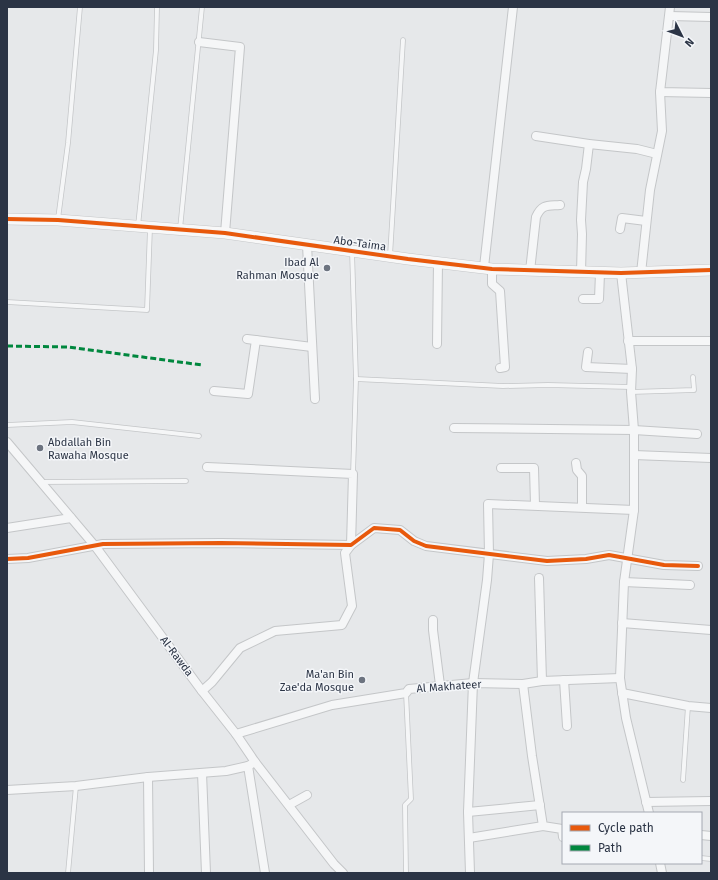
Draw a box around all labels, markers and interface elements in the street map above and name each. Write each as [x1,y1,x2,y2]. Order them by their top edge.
north arrow [662,16,702,56]
text: N [682,35,696,49]
street label: Abo-Taima [333,233,387,254]
place label: Ibad Al Rahman Mosque [236,256,319,282]
marker: Ibad Al Rahman Mosque [322,263,332,273]
place label: Abdallah Bin Rawaha Mosque [48,436,129,462]
marker: Abdallah Bin Rawaha Mosque [35,443,45,453]
street label: Al-Rawda [157,634,196,679]
place label: Ma'an Bin Zae'da Mosque [280,668,354,694]
marker: Ma'an Bin Zae'da Mosque [357,675,367,685]
street label: Al Makhateer [416,678,483,695]
legend [562,812,702,864]
text: Cycle path [598,821,654,835]
text: Path [598,841,622,855]

